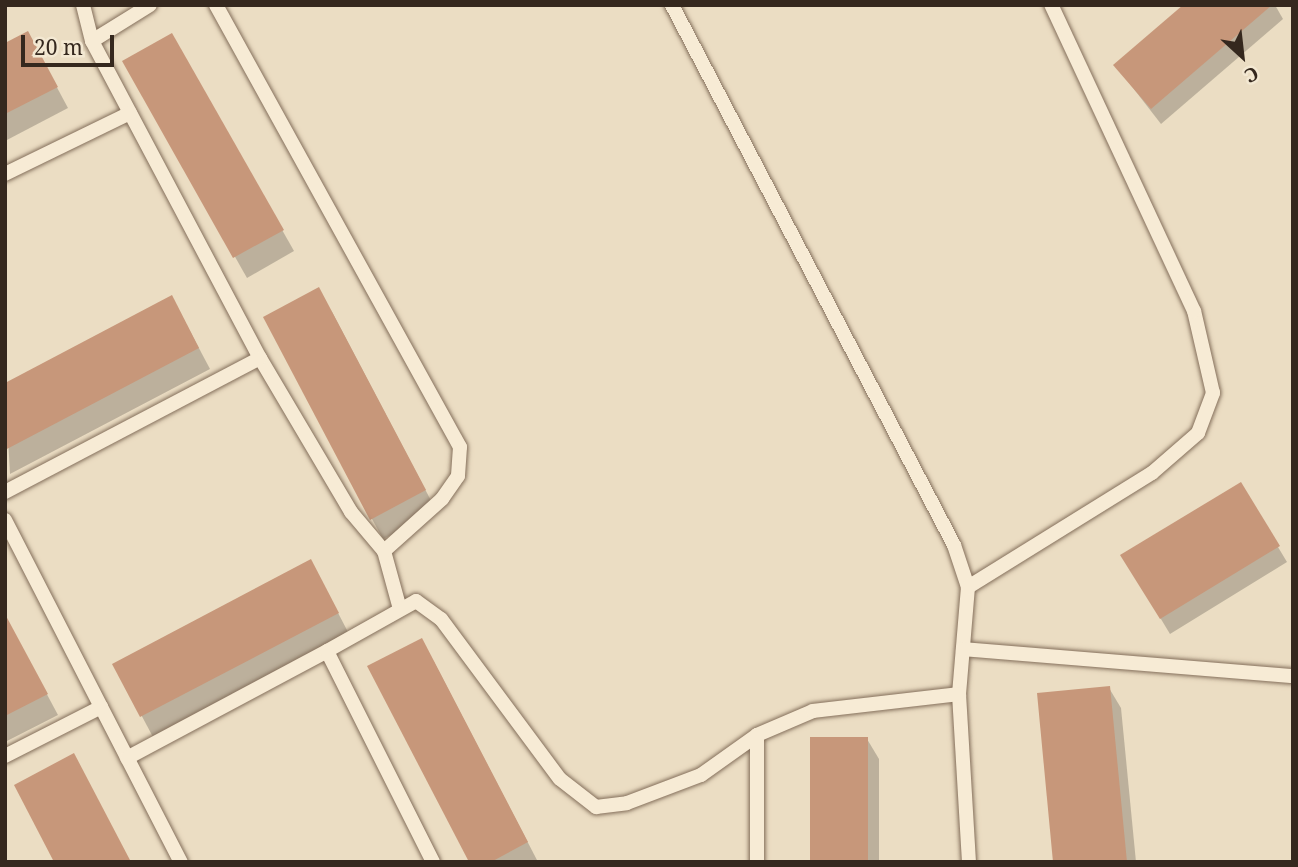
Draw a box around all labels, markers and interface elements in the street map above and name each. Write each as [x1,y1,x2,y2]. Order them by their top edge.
scale bar [24,21,117,65]
north arrow [1207,21,1277,91]
text: 20 m [34,33,83,61]
text: С [1240,60,1263,89]

